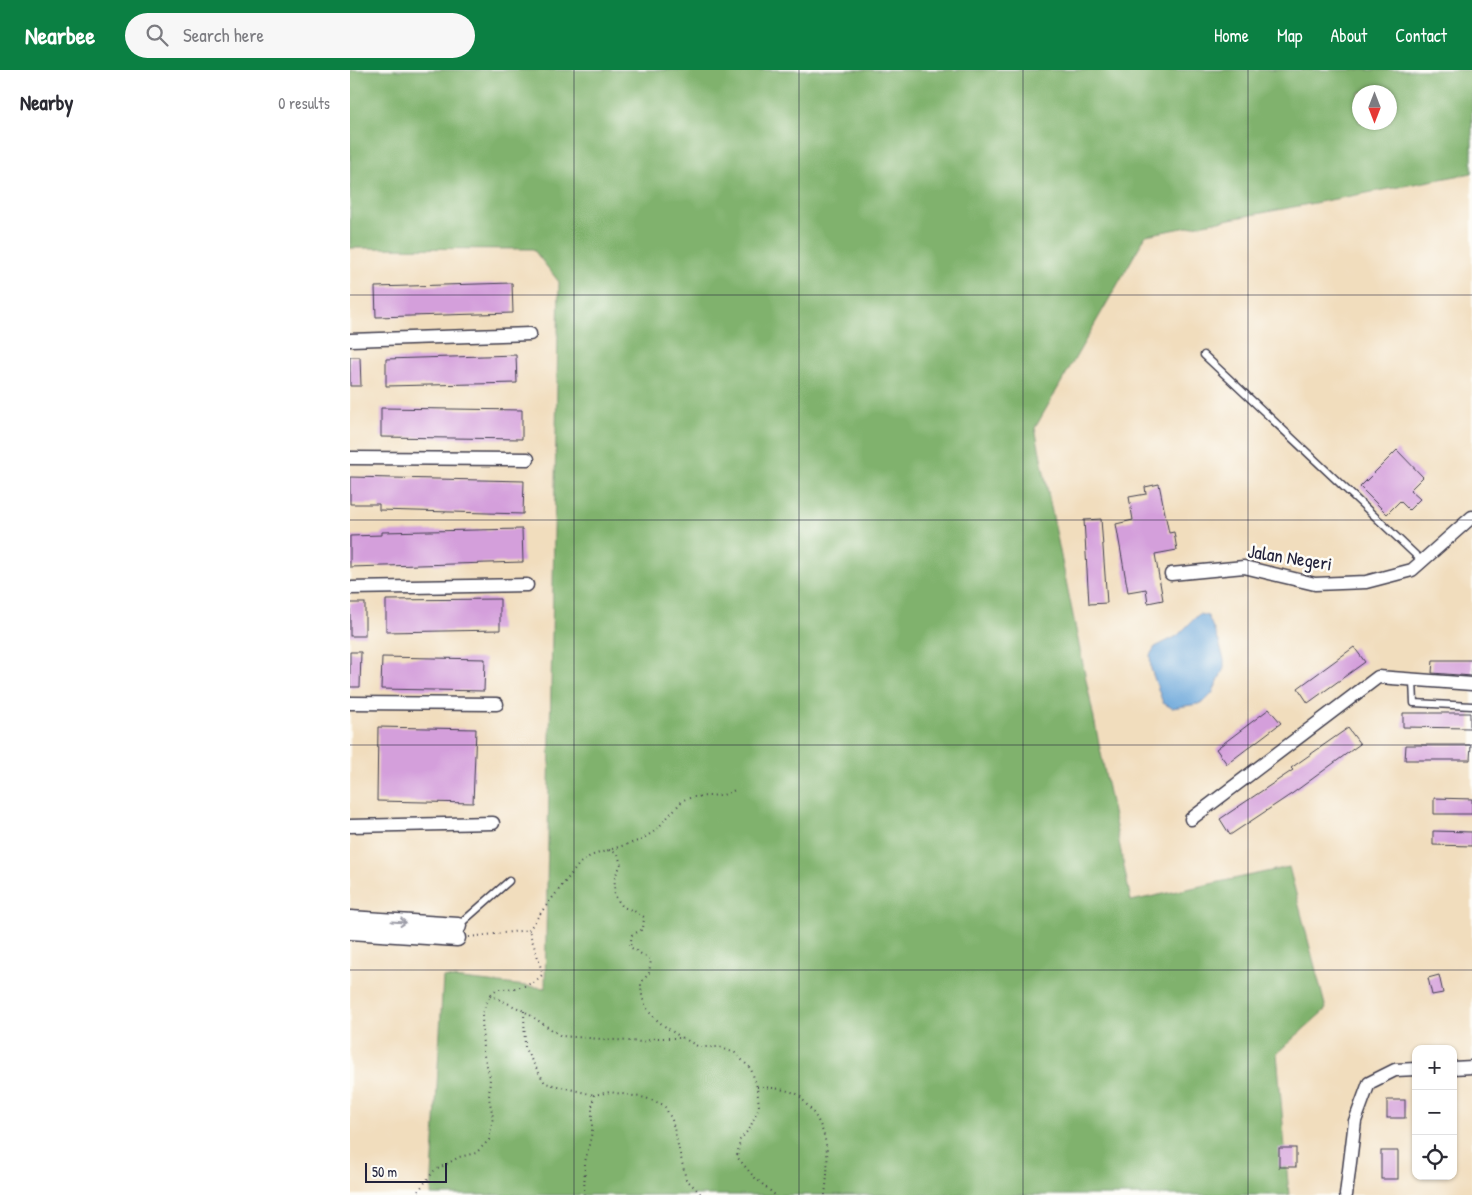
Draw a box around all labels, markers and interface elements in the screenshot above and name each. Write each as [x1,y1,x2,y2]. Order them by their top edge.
search box [125,13,475,58]
text: Nearbee [25,19,95,51]
icon: search [143,21,171,49]
text: Search here [183,22,264,48]
text: Home [1214,23,1249,48]
text: Map [1277,23,1302,48]
text: About [1330,23,1367,48]
text: Contact [1395,23,1447,48]
north arrow [1352,85,1397,130]
text: Nearby [20,88,73,117]
text: 0 results [278,92,330,114]
street label: Jalan Negeri [1246,537,1334,577]
one-way arrow [390,917,406,926]
map controls [1412,1045,1457,1180]
button: + [1412,1045,1457,1090]
button: − [1412,1090,1457,1135]
button: locate [1412,1135,1457,1180]
scale bar [365,1160,448,1183]
text: 50 m [372,1162,397,1181]

